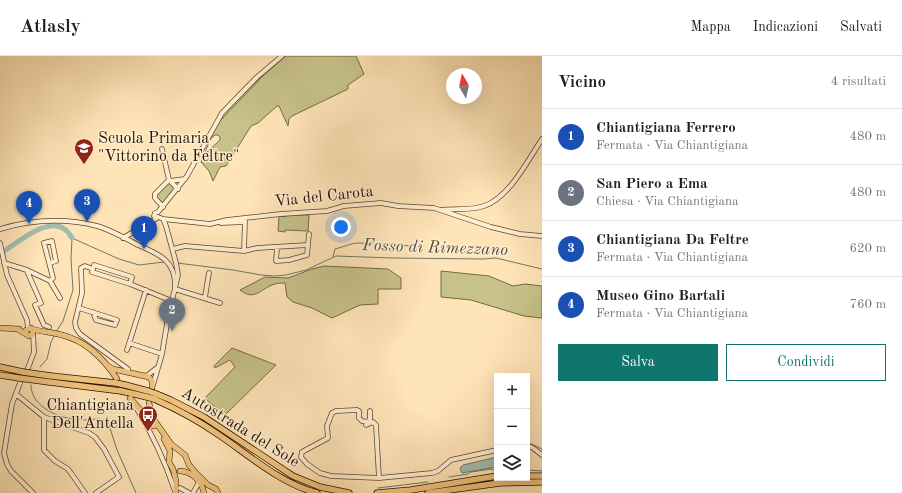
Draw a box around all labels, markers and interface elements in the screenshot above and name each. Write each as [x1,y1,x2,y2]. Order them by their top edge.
text: Atlasly [20,18,81,37]
text: Mappa [691,20,731,34]
text: Indicazioni [753,20,818,34]
text: Salvati [840,20,882,34]
north arrow [446,68,482,104]
text: Vicino [558,74,606,91]
text: 4 risultati [831,75,886,88]
text: Chiantigiana Ferrero [596,121,736,136]
text: 1 [567,130,575,143]
text: 480 m [849,130,886,143]
place label: Scuola Primaria "Vittorino da Feltre" [98,131,239,165]
school or university icon: Scuola Primaria "Vittorino da Feltre" [73,137,95,165]
text: Fermata · Via Chiantigiana [596,139,748,152]
text: San Piero a Ema [596,177,708,192]
street label: Via del Carota [274,184,374,210]
text: 2 [567,186,575,199]
text: 480 m [849,186,886,199]
pin: 3 [74,189,100,222]
pin: 4 [16,191,42,224]
text: Chiesa · Via Chiantigiana [596,195,738,208]
pin: 1 [131,216,157,249]
your location [331,217,351,237]
text: Chiantigiana Da Feltre [596,233,749,248]
water label: Fosso di Rimezzano [361,237,508,259]
text: 3 [567,242,575,255]
text: 620 m [849,242,886,255]
text: Fermata · Via Chiantigiana [596,251,748,264]
text: Museo Gino Bartali [596,289,725,304]
pin: 2 [159,298,185,331]
text: 4 [567,298,575,311]
text: 760 m [849,298,886,311]
text: Fermata · Via Chiantigiana [596,307,748,320]
button: Salva [558,344,718,381]
button: Condividi [726,344,886,381]
map controls [494,373,530,481]
button: + [494,373,530,409]
street label: Autostrada del Sole [178,385,302,471]
place label: Chiantigiana Dell'Antella [46,398,134,432]
bus stop icon: Chiantigiana Dell'Antella [137,404,159,432]
button: − [494,409,530,445]
button: layers [494,445,530,481]

